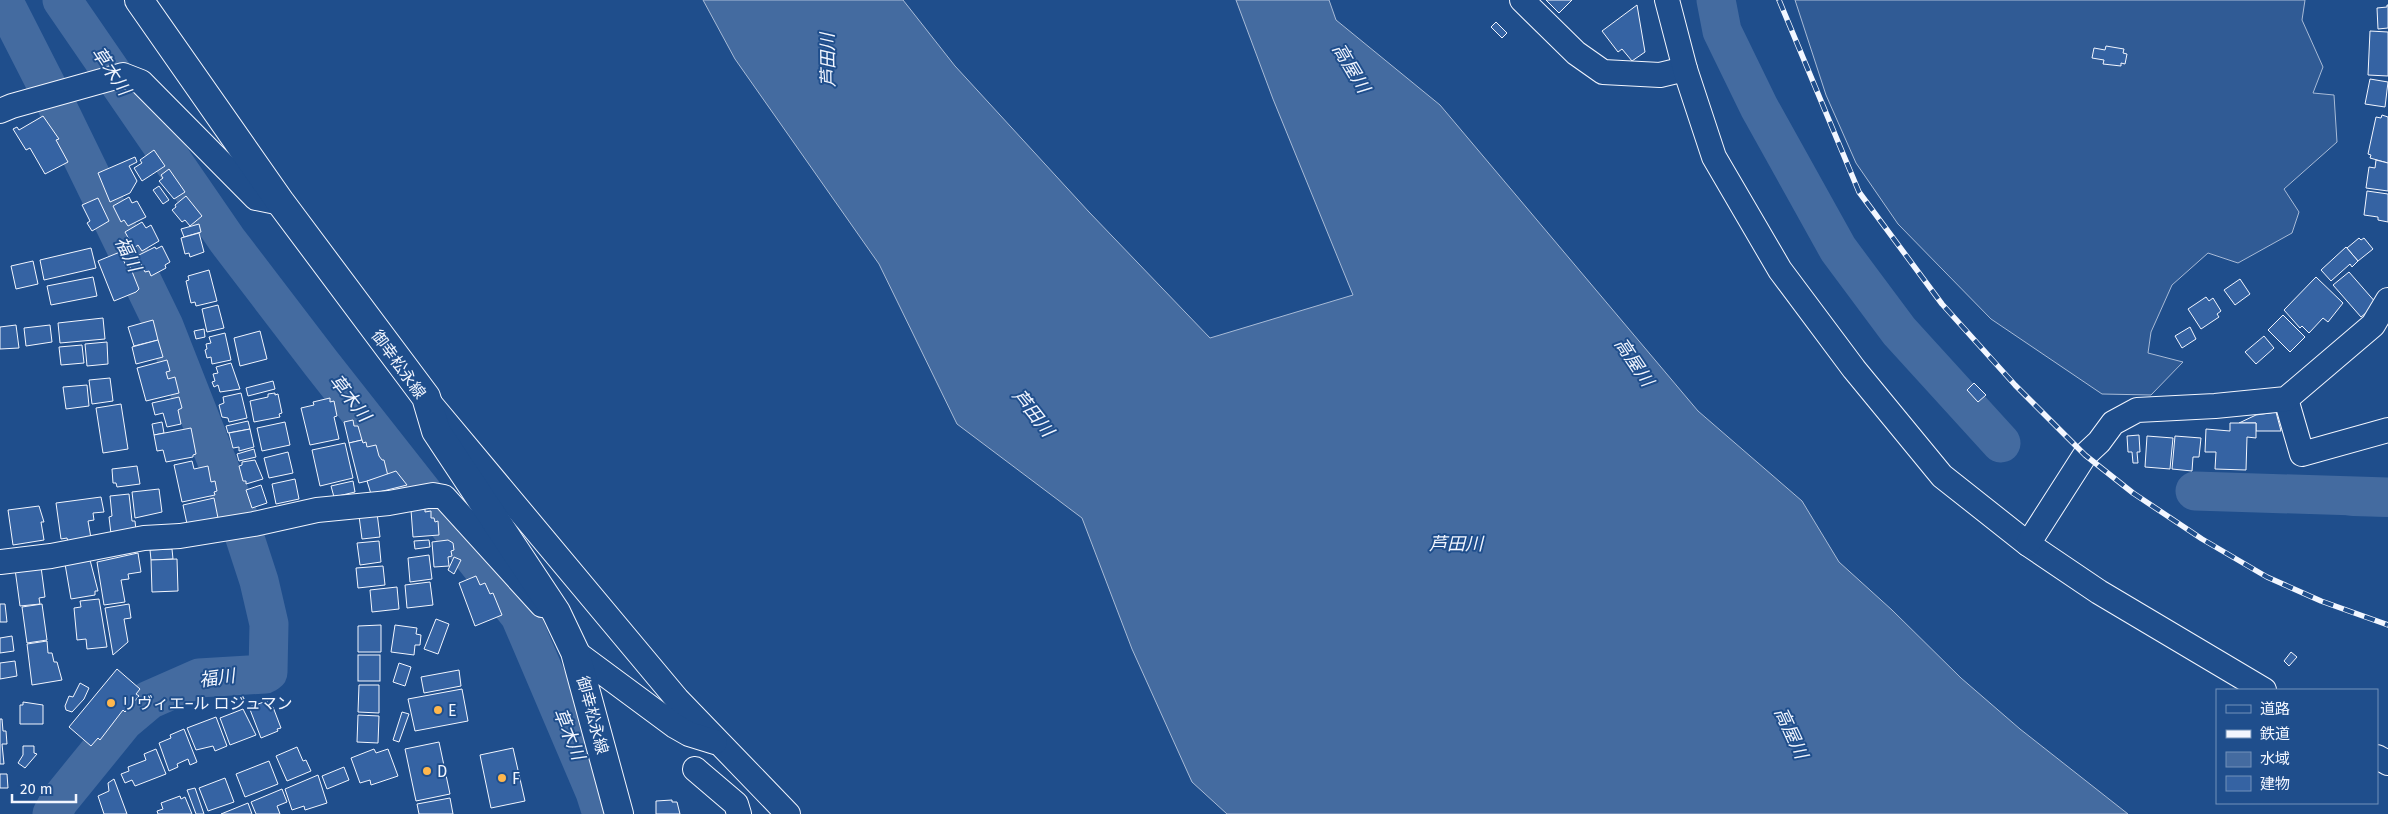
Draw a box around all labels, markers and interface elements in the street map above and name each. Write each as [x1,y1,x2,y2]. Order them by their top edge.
water label: 芦田川 [816,31,839,87]
water label: 高屋川 [1328,39,1375,99]
water label: 草木川 [87,42,136,101]
water label: 福川 [110,233,147,277]
street label: 御幸松永線 [367,326,430,402]
water label: 高屋川 [1610,333,1659,392]
water label: 草木川 [325,370,377,428]
water label: 芦田川 [1008,385,1060,443]
water label: 芦田川 [1429,533,1485,555]
water label: 福川 [198,664,238,691]
street label: 御幸松永線 [573,674,612,756]
legend [2216,689,2378,804]
place label: リヴィエ―ル ロジュマン [121,694,292,713]
marker: リヴィエ―ル ロジュマン [105,697,117,709]
text: 道路 [2260,700,2290,718]
place label: E [448,701,457,720]
marker: E [432,704,444,716]
water label: 高屋川 [1770,704,1813,764]
water label: 草木川 [549,705,590,765]
text: 鉄道 [2260,725,2290,743]
text: 水域 [2260,750,2290,768]
place label: D [437,762,447,781]
marker: D [421,765,433,777]
place label: F [512,769,520,788]
scale bar [12,772,76,804]
marker: F [496,772,508,784]
text: 建物 [2260,775,2290,793]
text: 20 m [20,780,53,798]

